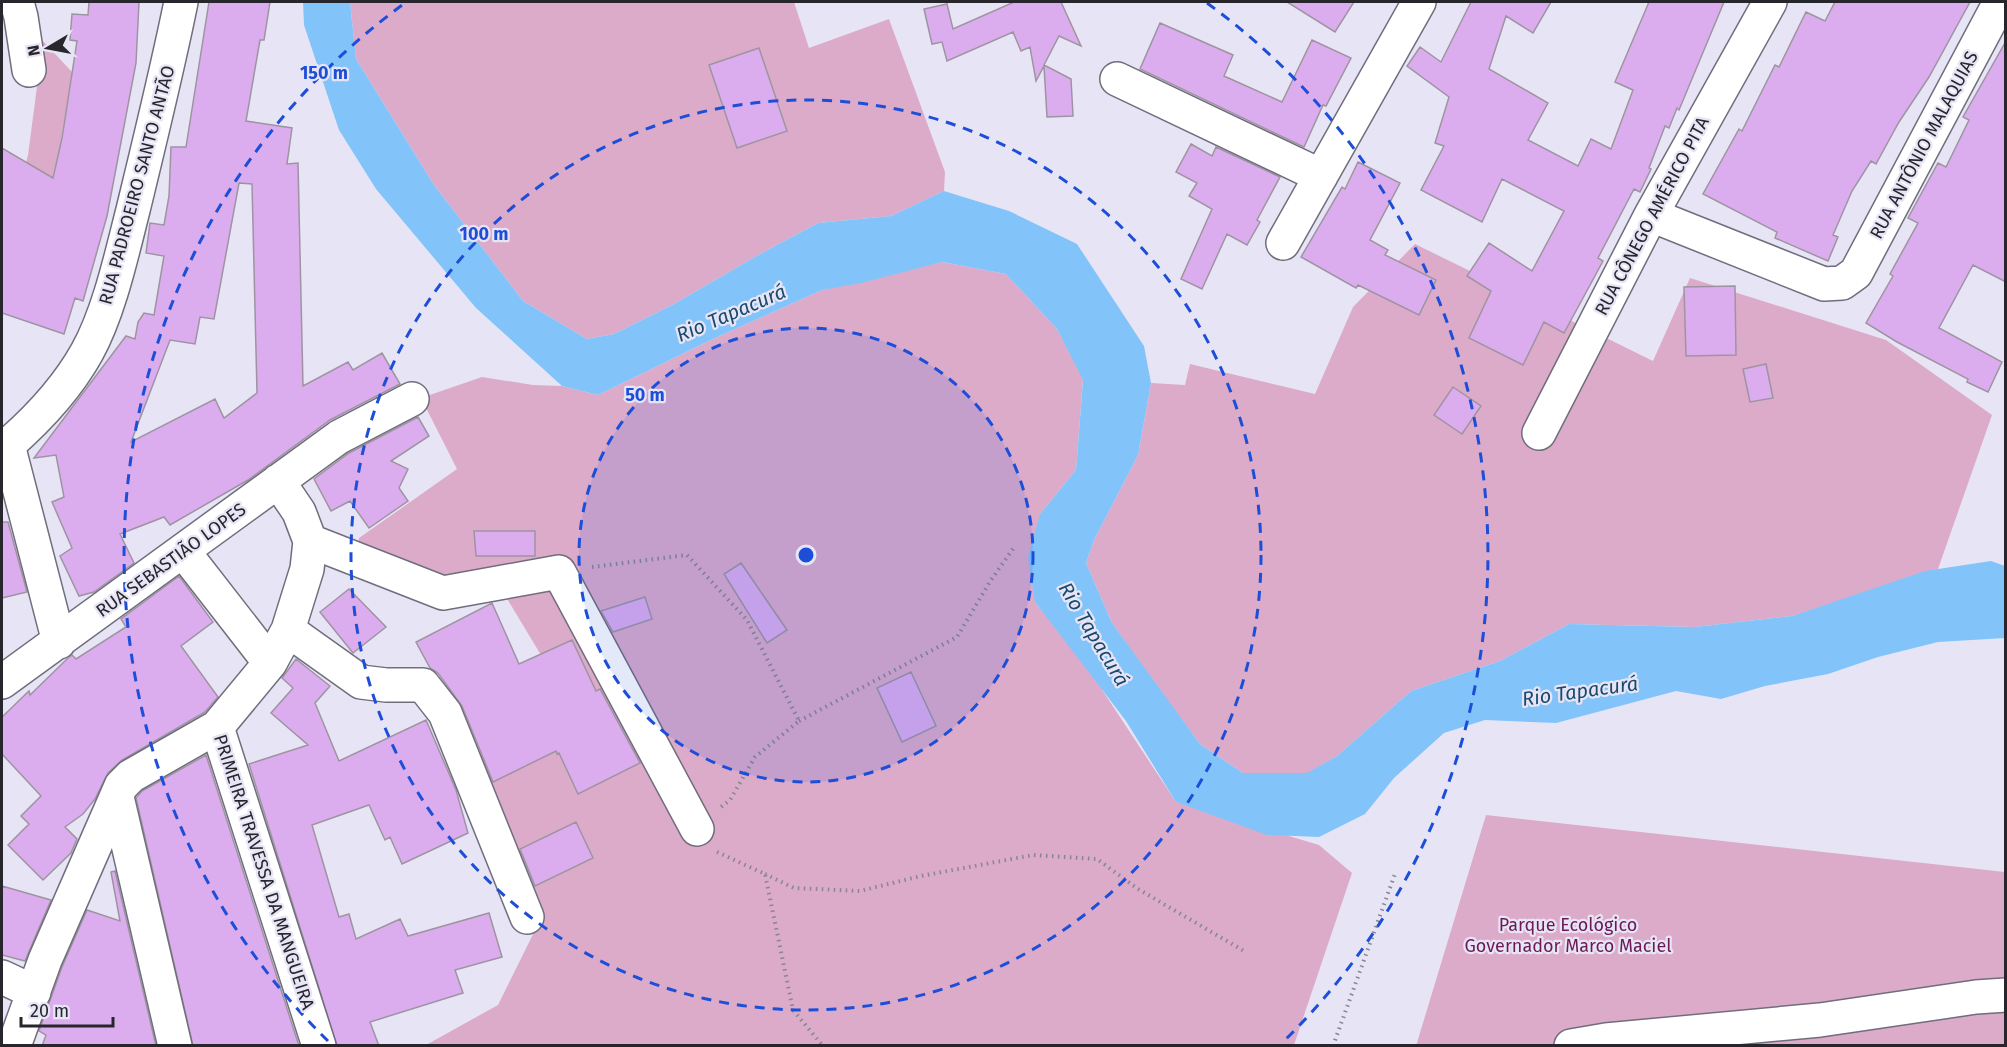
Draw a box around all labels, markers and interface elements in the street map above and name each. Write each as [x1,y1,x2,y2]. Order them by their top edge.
north arrow [18,18,78,78]
text: N [23,44,44,57]
street label: RUA ANTÔNIO MALAQUIAS [1865,47,1983,243]
text: 150 m [300,62,348,84]
street label: RUA PADROEIRO SANTO ANTÃO [93,63,180,307]
street label: RUA CÔNEGO AMÉRICO PITA [1589,112,1714,319]
text: 100 m [460,223,508,245]
water label: Rio Tapacurá [672,279,790,347]
text: 50 m [625,384,665,406]
street label: RUA SEBASTIÃO LOPES [91,497,250,622]
centre of rings [796,545,816,565]
water label: Rio Tapacurá [1054,578,1134,690]
water label: Rio Tapacurá [1520,671,1640,711]
street label: PRIMEIRA TRAVESSA DA MANGUEIRA [209,732,319,1013]
park label: Parque Ecológico Governador Marco Maciel [1465,914,1671,957]
scale bar [21,990,112,1028]
text: 20 m [30,1000,69,1022]

